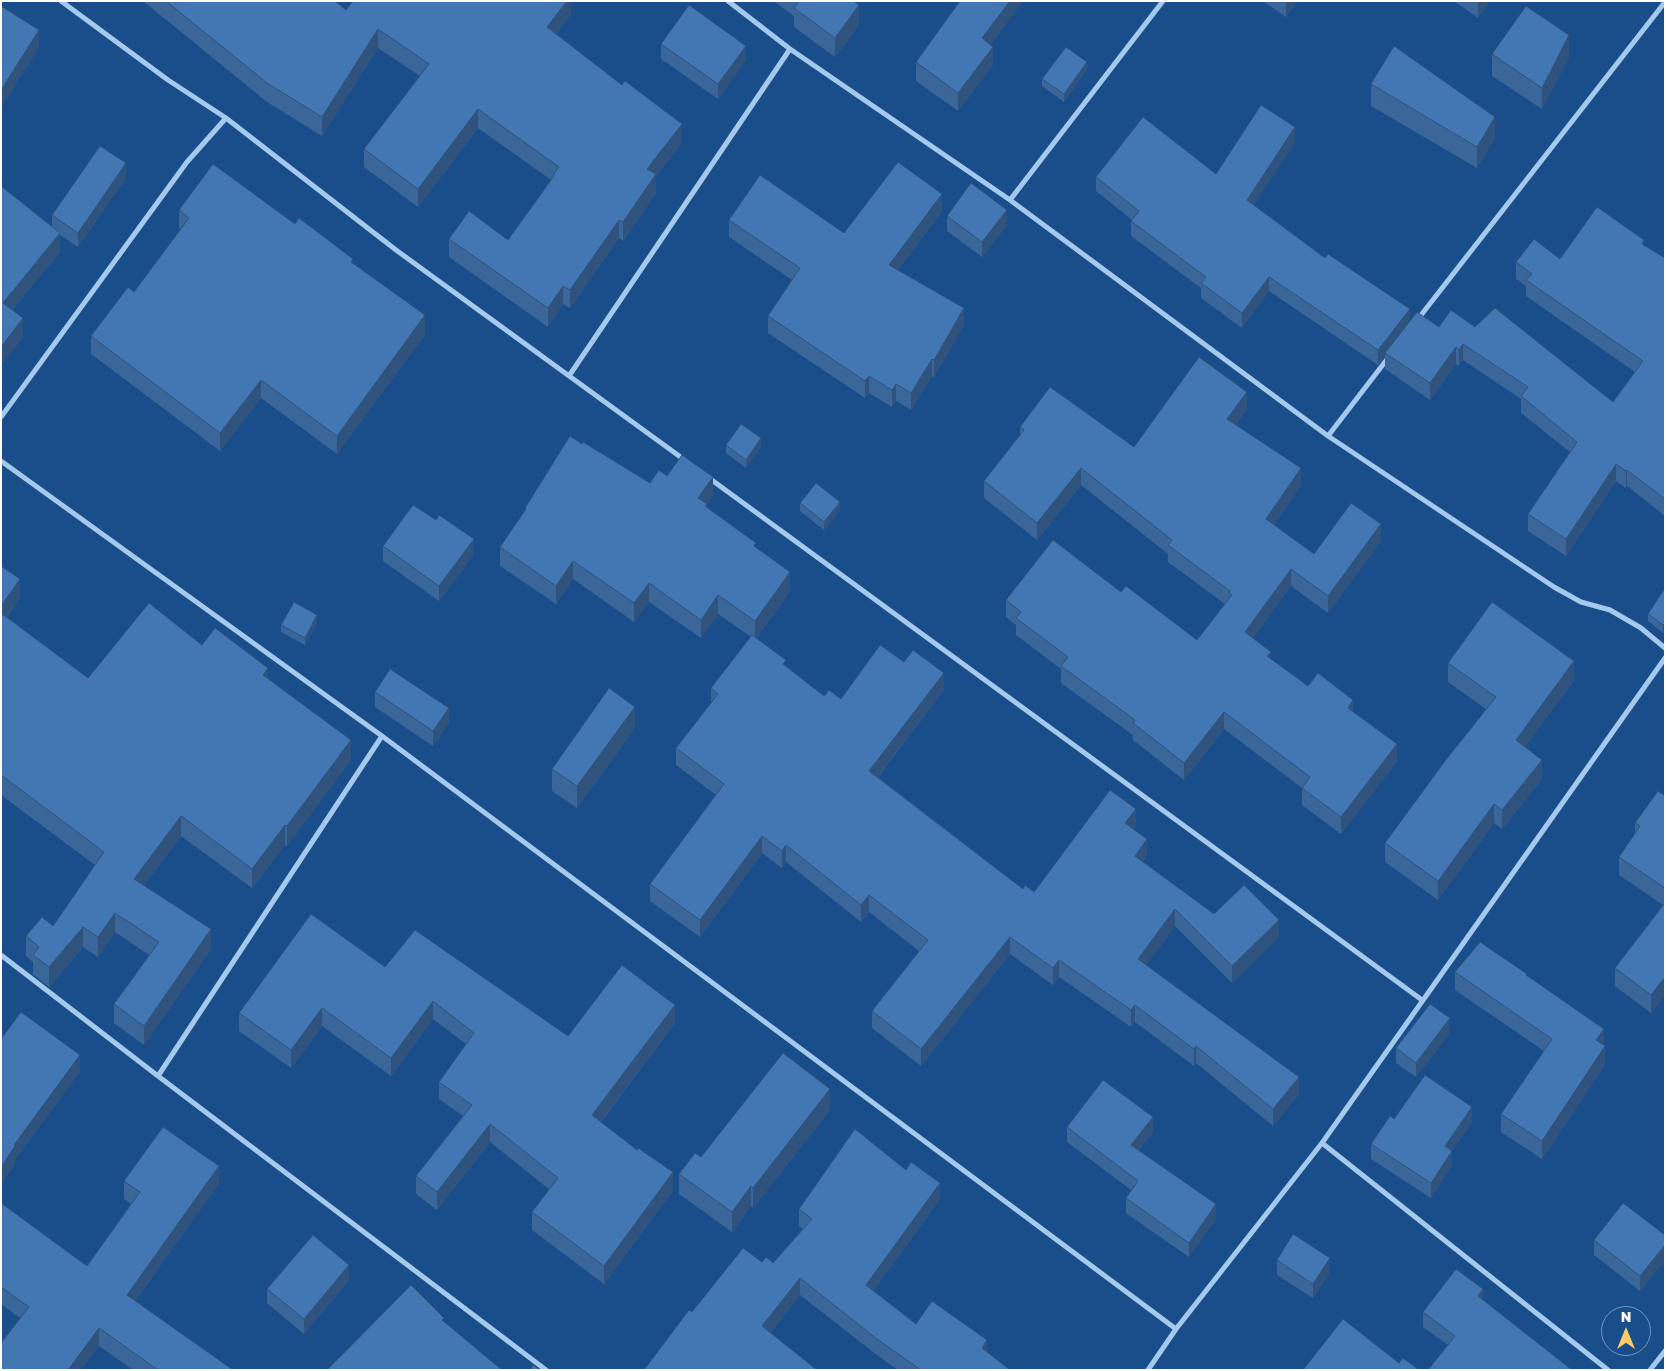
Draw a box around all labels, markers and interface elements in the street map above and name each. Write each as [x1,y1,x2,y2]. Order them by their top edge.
north arrow [1601,1306,1651,1356]
text: N [1621,1308,1631,1325]

